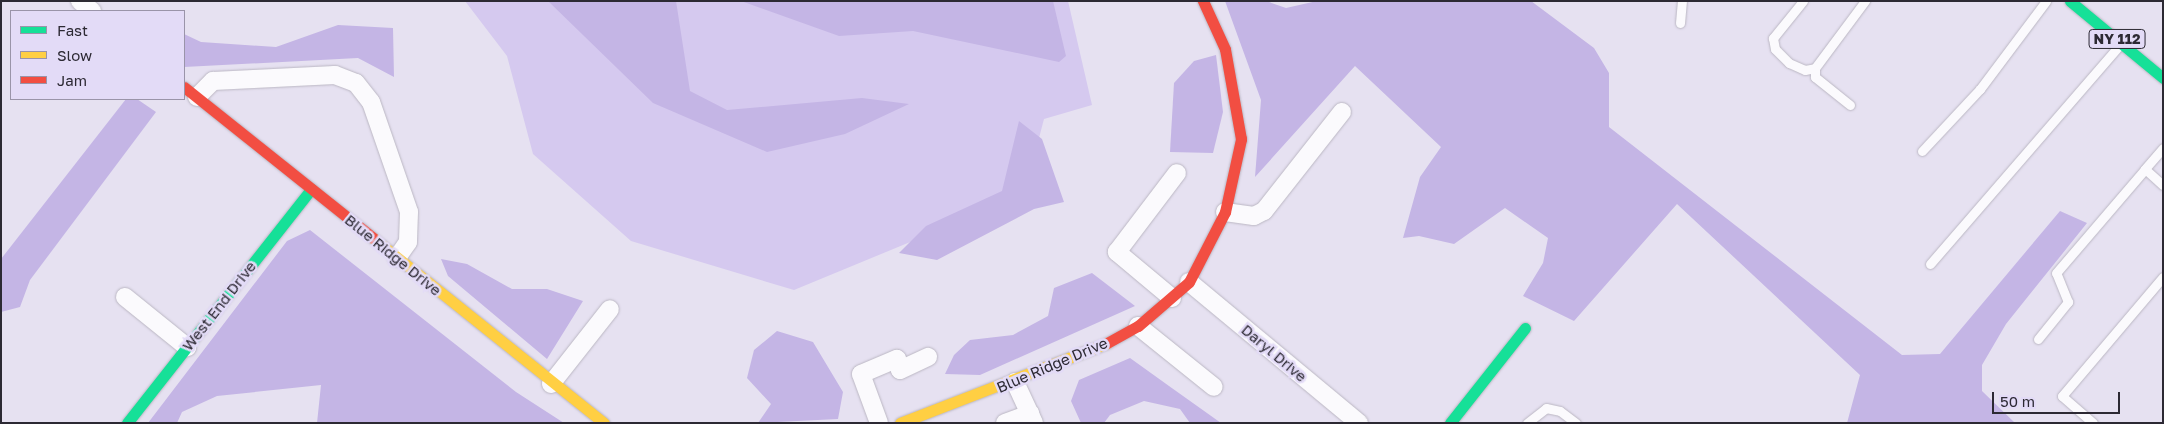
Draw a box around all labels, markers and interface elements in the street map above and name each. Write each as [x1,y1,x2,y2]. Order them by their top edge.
legend [10,10,185,100]
text: Fast [57,21,88,39]
road number: NY 112 [2088,28,2146,50]
text: Slow [57,46,92,64]
text: Jam [57,71,87,89]
street label: Blue Ridge Drive [341,211,445,299]
street label: West End Drive [178,258,260,354]
street label: Daryl Drive [1238,321,1310,385]
street label: Blue Ridge Drive [994,334,1110,396]
scale bar [1994,382,2122,414]
text: 50 m [2000,392,2035,410]

